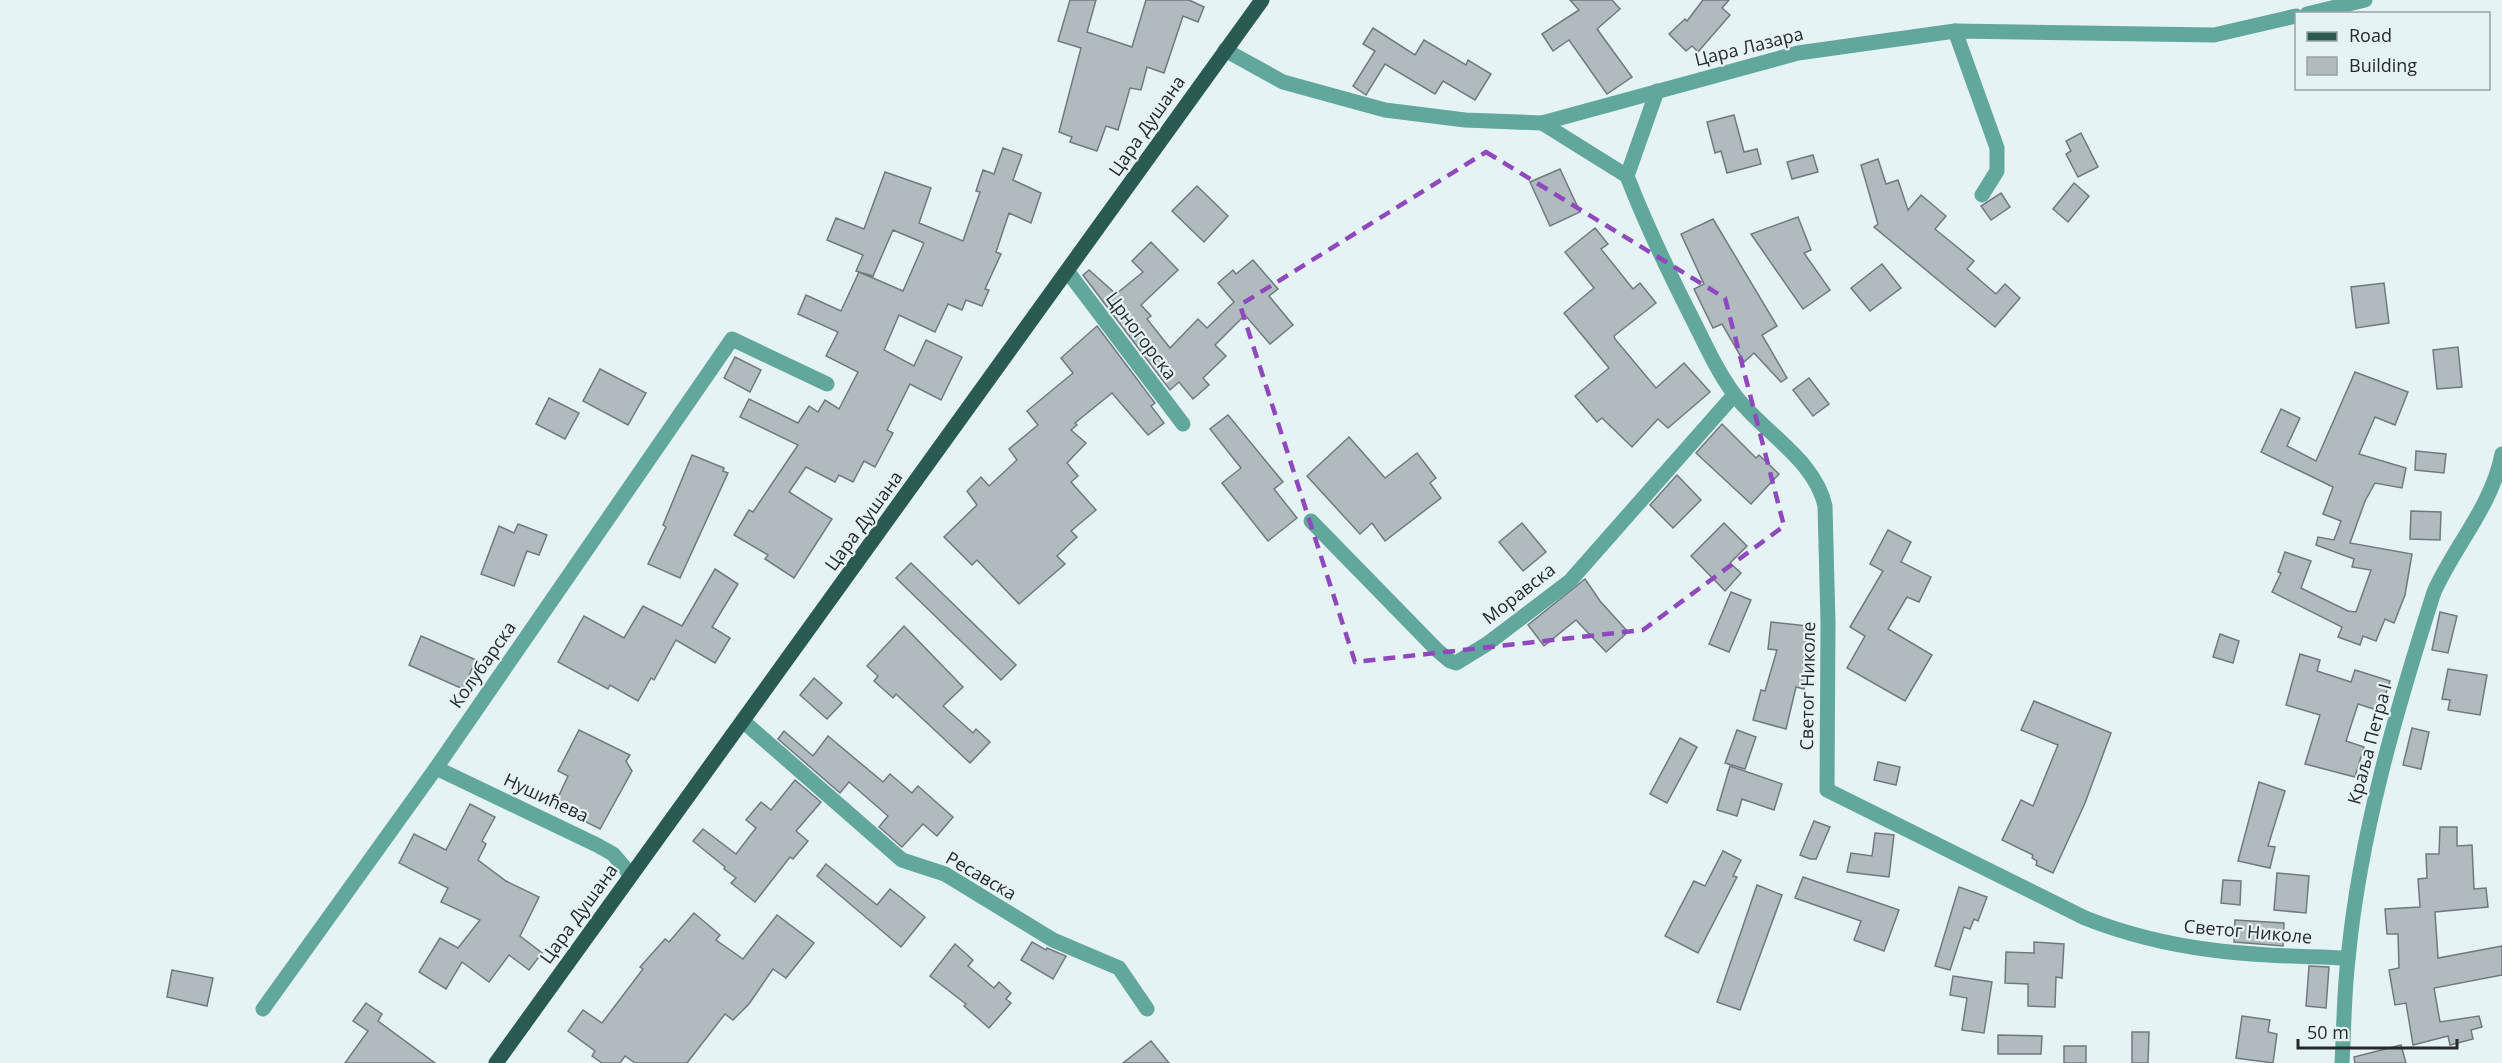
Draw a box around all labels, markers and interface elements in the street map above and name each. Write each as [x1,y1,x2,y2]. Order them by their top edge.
legend [2295,12,2490,90]
street label: Цара Лазара [1692,21,1806,71]
text: Road [2349,23,2392,47]
text: Building [2349,53,2417,77]
street label: Цара Душана [1103,70,1190,181]
street label: Црногорска [1101,287,1183,384]
street label: Цара Душана [819,466,907,575]
street label: Моравска [1477,557,1560,629]
street label: Колубарска [443,616,521,713]
street label: Светог Николе [1794,621,1820,751]
street label: Краља Петра I [2341,681,2397,807]
street label: Нушићева [500,767,593,827]
street label: Ресавска [942,845,1021,905]
street label: Цара Душана [534,859,622,968]
street label: Светог Николе [2183,913,2313,949]
scale bar [2298,1012,2457,1050]
text: 50 m [2307,1020,2349,1044]

